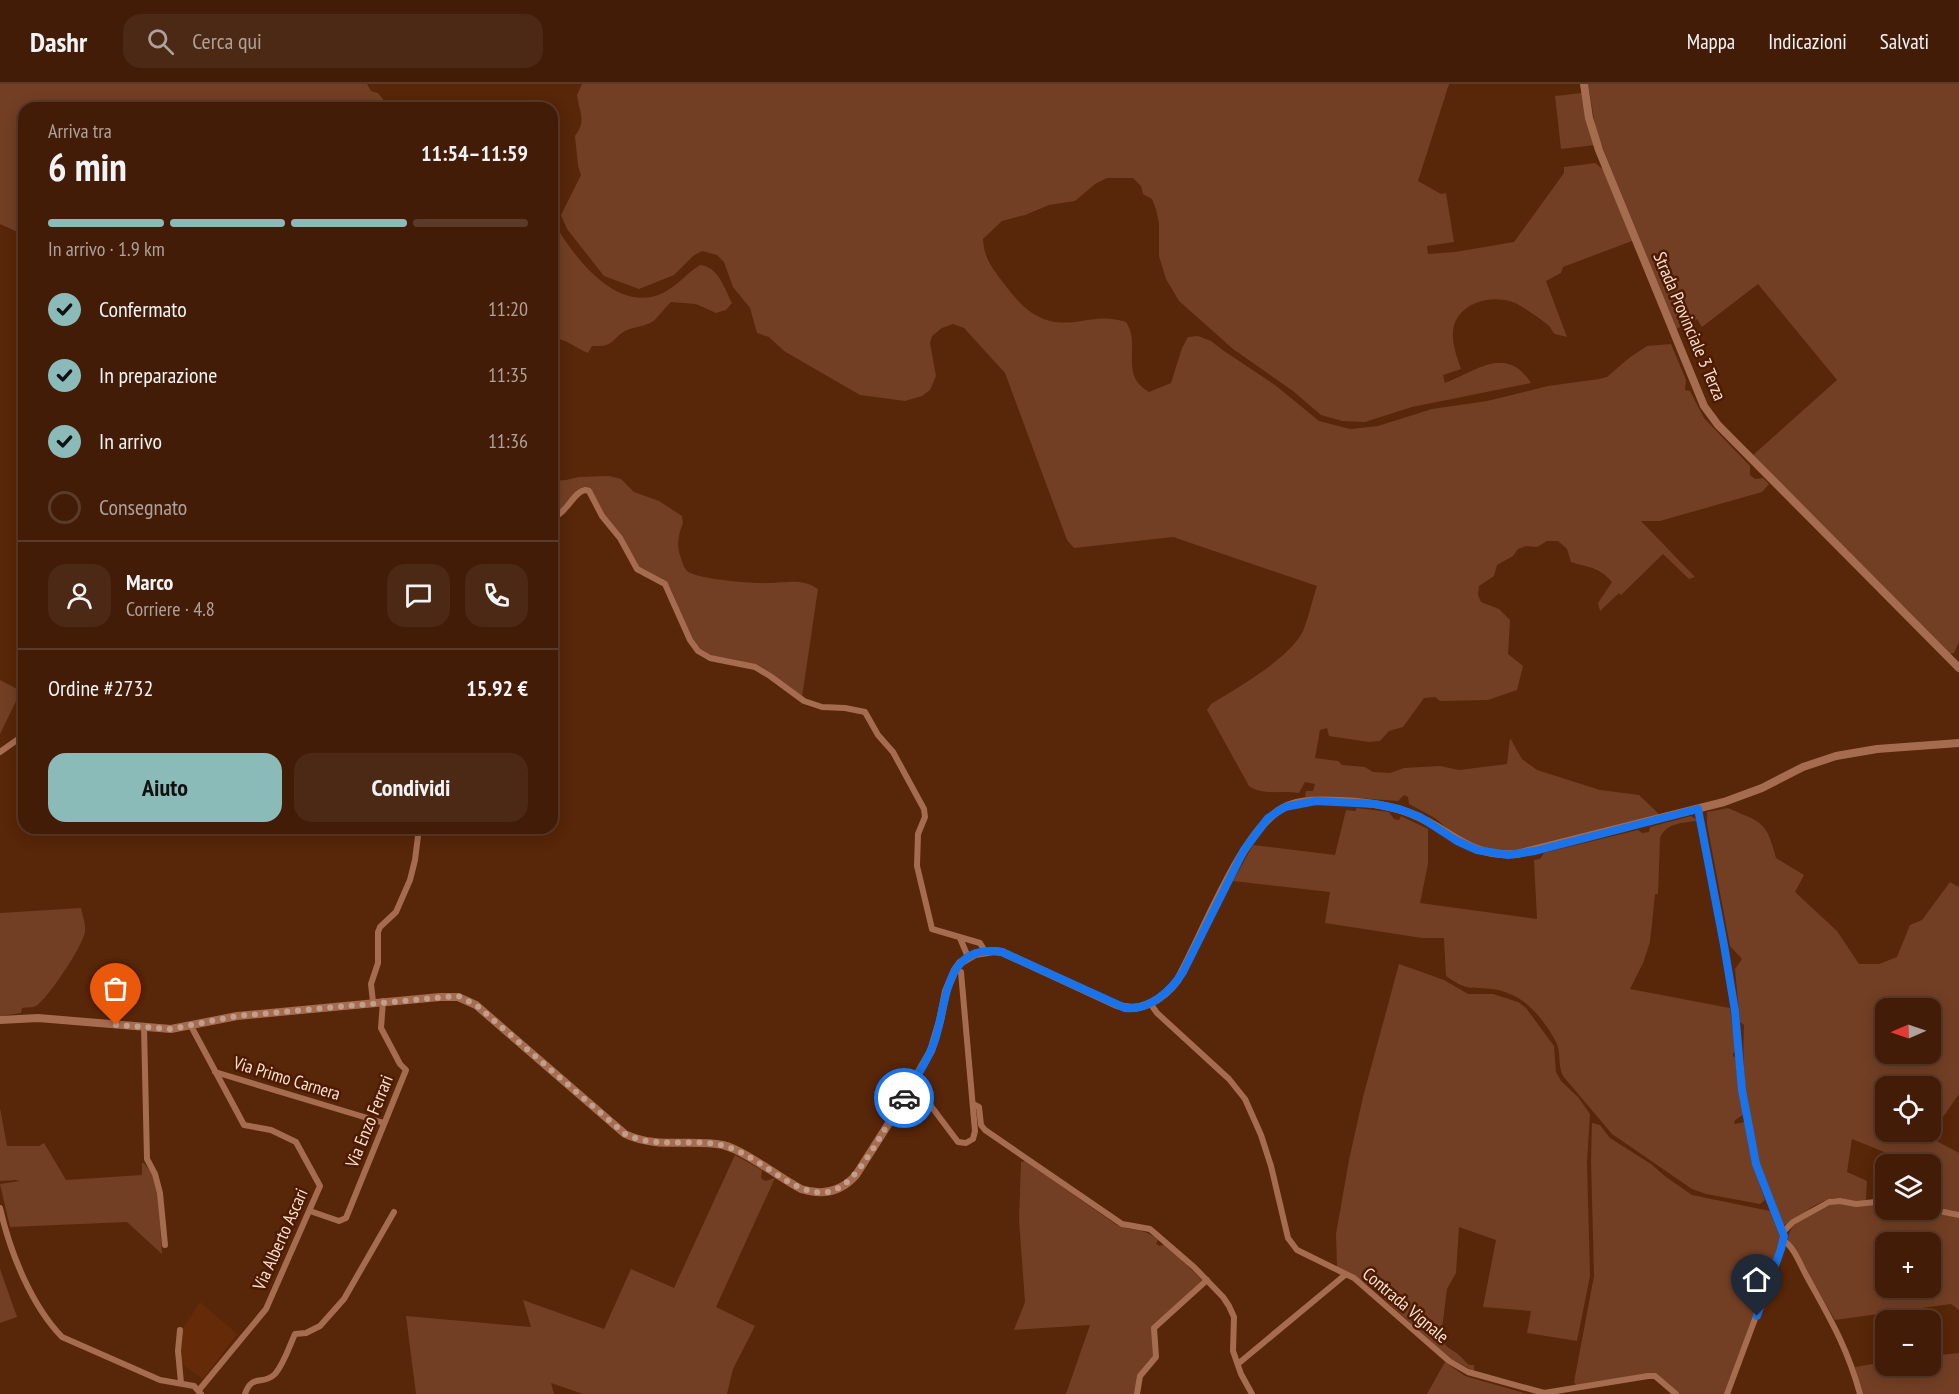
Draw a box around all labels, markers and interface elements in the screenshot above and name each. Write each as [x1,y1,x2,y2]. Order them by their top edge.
search box [123,14,543,68]
text: Dashr [30,23,87,60]
icon: search [144,25,177,58]
text: Cerca qui [192,27,262,55]
text: Mappa [1687,28,1735,55]
text: Indicazioni [1768,28,1847,55]
text: Salvati [1880,28,1929,55]
text: Arriva tra [48,118,112,144]
text: 11:54–11:59 [421,139,528,167]
text: 6 min [48,141,127,192]
text: In arrivo · 1.9 km [48,236,165,262]
street label: Strada Provinciale 3 Terza [1648,248,1732,404]
icon: check [48,293,81,326]
text: Confermato [99,295,187,323]
text: 11:20 [488,296,528,322]
icon: check [48,359,81,392]
text: In preparazione [99,361,217,389]
text: 11:35 [488,362,528,388]
icon: check [48,425,81,458]
text: In arrivo [99,427,162,455]
text: 11:36 [488,428,528,454]
text: Consegnato [99,493,187,521]
button: person [48,564,111,627]
button: chat [387,564,450,627]
button: phone [465,564,528,627]
text: Marco [126,568,173,596]
text: Corriere · 4.8 [126,596,215,622]
text: Ordine #2732 [48,674,153,702]
text: 15.92 € [466,674,528,702]
button: Aiuto [48,753,282,822]
button: Condividi [294,753,528,822]
pin [90,963,141,1025]
icon: bag [99,972,132,1005]
north arrow [1875,998,1941,1064]
map controls [1875,998,1941,1376]
street label: Via Primo Carnera [230,1051,343,1105]
courier [874,1068,934,1128]
street label: Via Enzo Ferrari [340,1071,398,1171]
button: locate [1875,1076,1941,1142]
icon: car [888,1082,921,1115]
button: layers [1875,1154,1941,1220]
street label: Via Alberto Ascari [247,1185,313,1294]
button: + [1875,1232,1941,1298]
pin [1731,1254,1782,1316]
street label: Contrada Vignale [1358,1262,1454,1348]
icon: home [1740,1263,1773,1296]
button: − [1875,1310,1941,1376]

